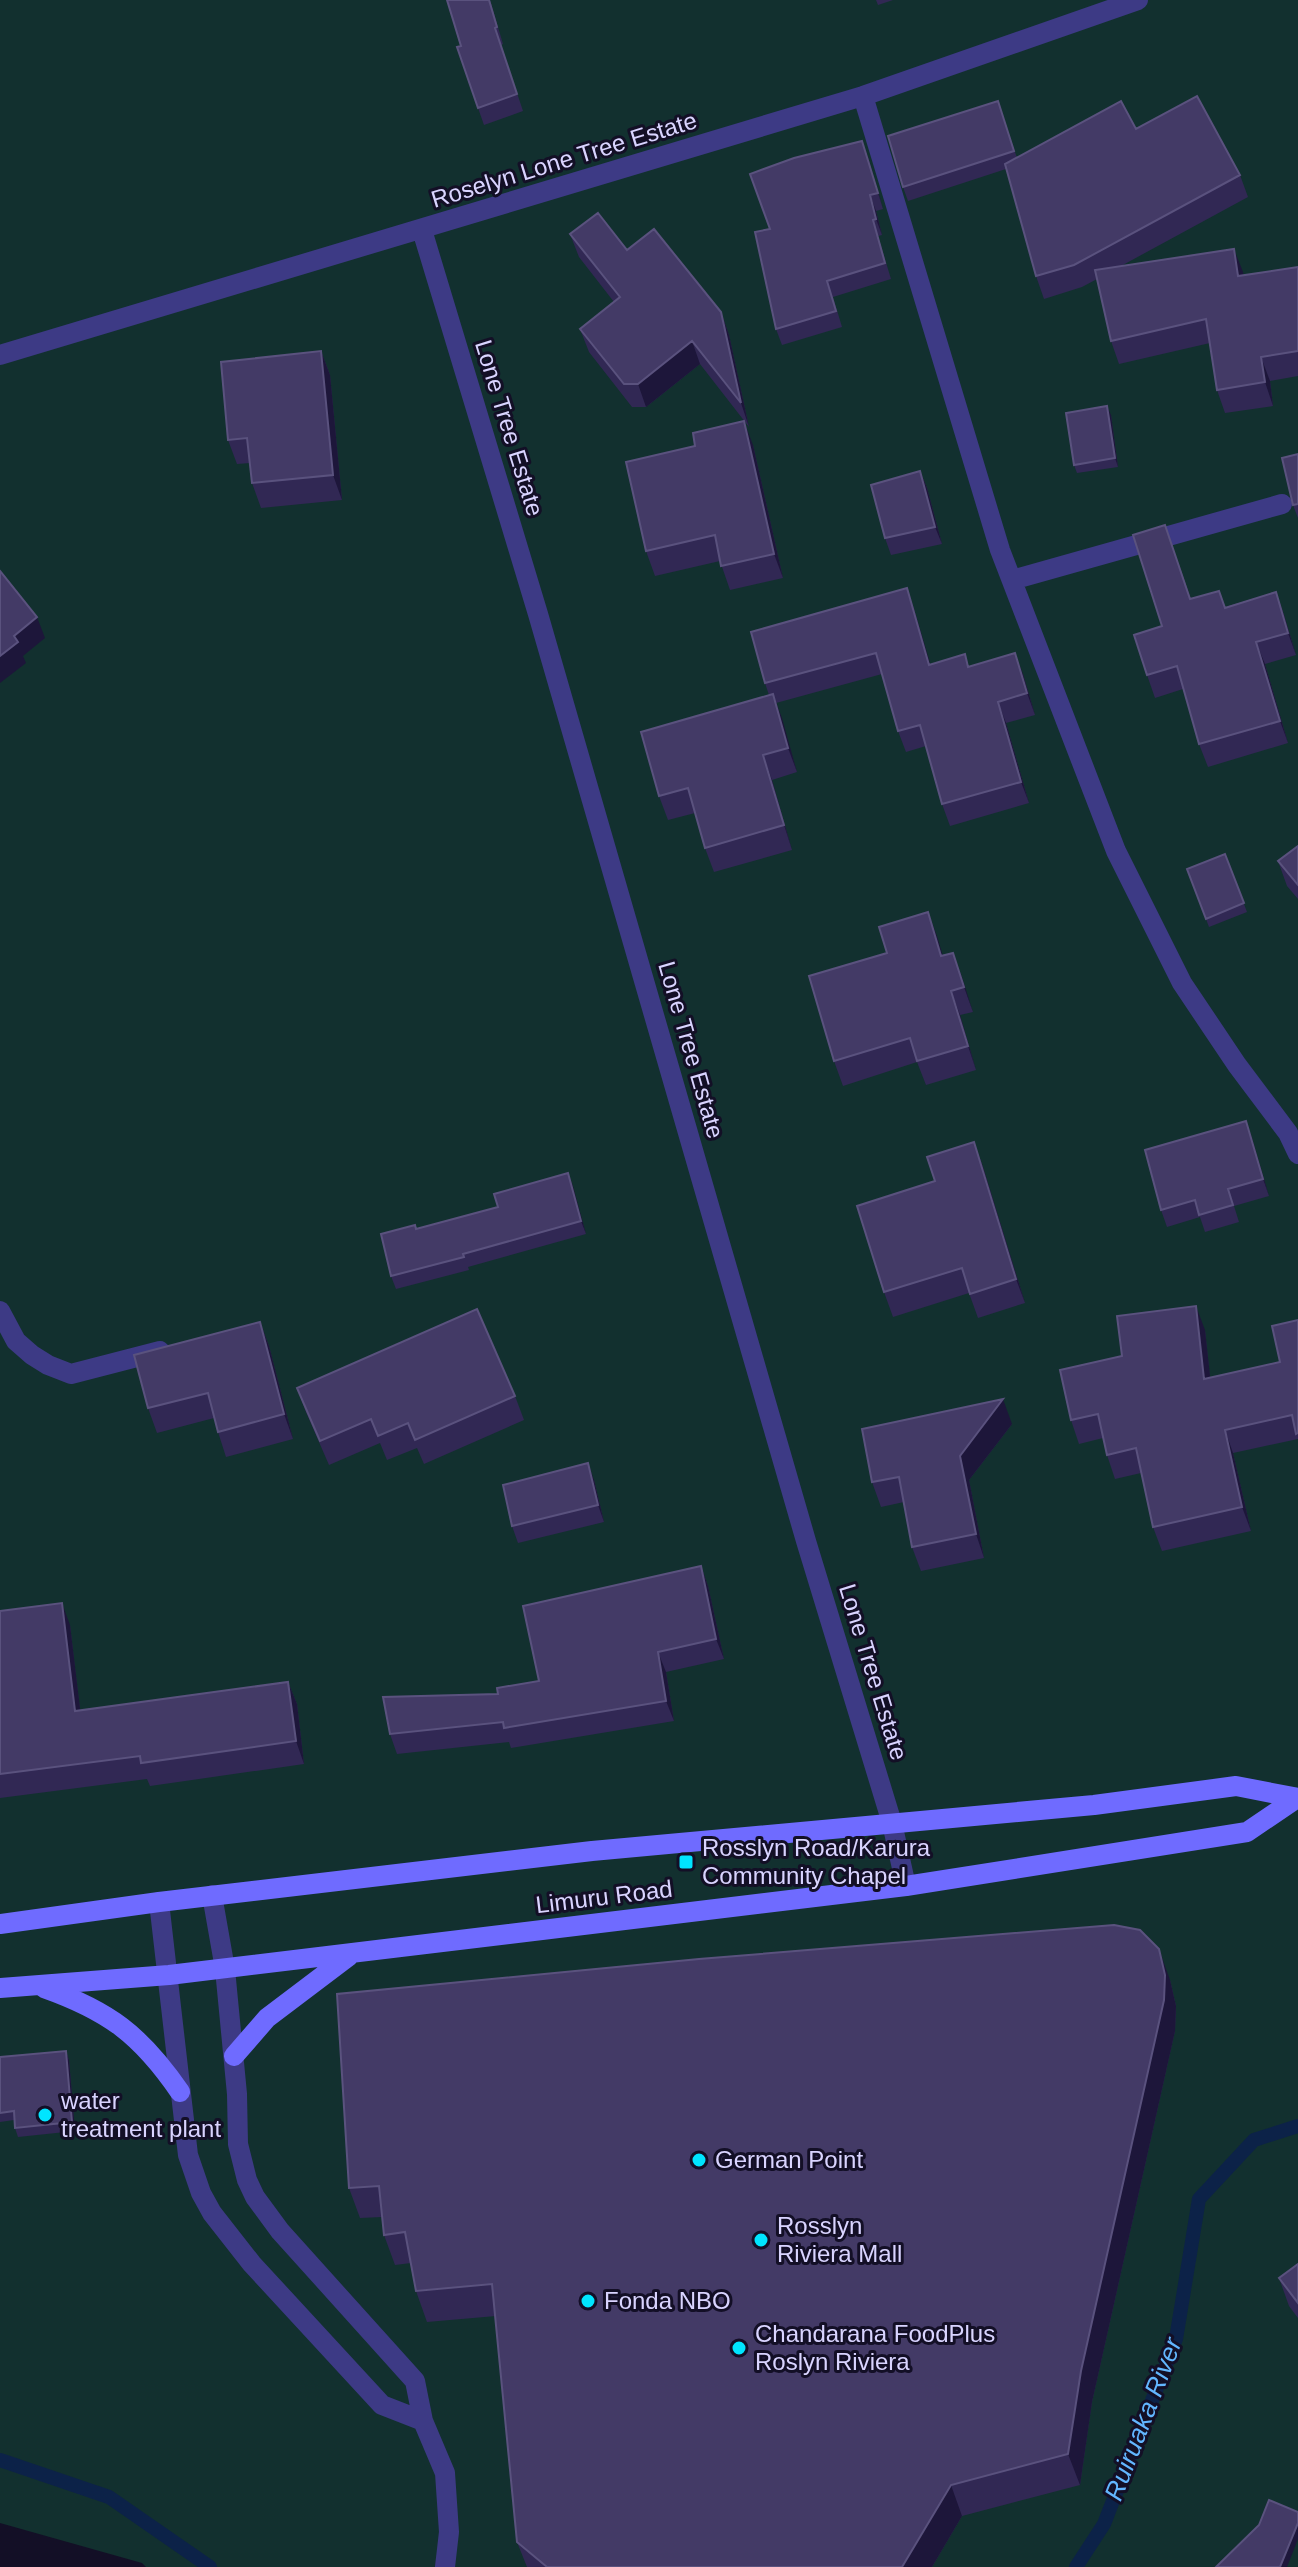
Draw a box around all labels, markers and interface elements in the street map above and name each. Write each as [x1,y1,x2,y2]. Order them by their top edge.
street label: Roselyn Lone Tree Estate [428,106,700,213]
street label: Lone Tree Estate [470,337,549,519]
street label: Lone Tree Estate [653,958,730,1141]
street label: Lone Tree Estate [834,1581,913,1763]
place label: Rosslyn Road/Karura Community Chapel [702,1834,931,1889]
marker: Rosslyn Road/Karura Community Chapel [677,1853,695,1871]
street label: Limuru Road [534,1875,674,1918]
place label: water treatment plant [60,2087,221,2142]
marker: water treatment plant [36,2106,54,2124]
place label: German Point [715,2146,863,2173]
marker: German Point [690,2151,708,2169]
place label: Rosslyn Riviera Mall [777,2212,902,2267]
marker: Rosslyn Riviera Mall [752,2231,770,2249]
place label: Fonda NBO [604,2287,731,2314]
marker: Fonda NBO [579,2292,597,2310]
place label: Chandarana FoodPlus Roslyn Riviera [755,2320,995,2375]
water label: Ruiruaka River [1098,2332,1188,2505]
marker: Chandarana FoodPlus Roslyn Riviera [730,2339,748,2357]

